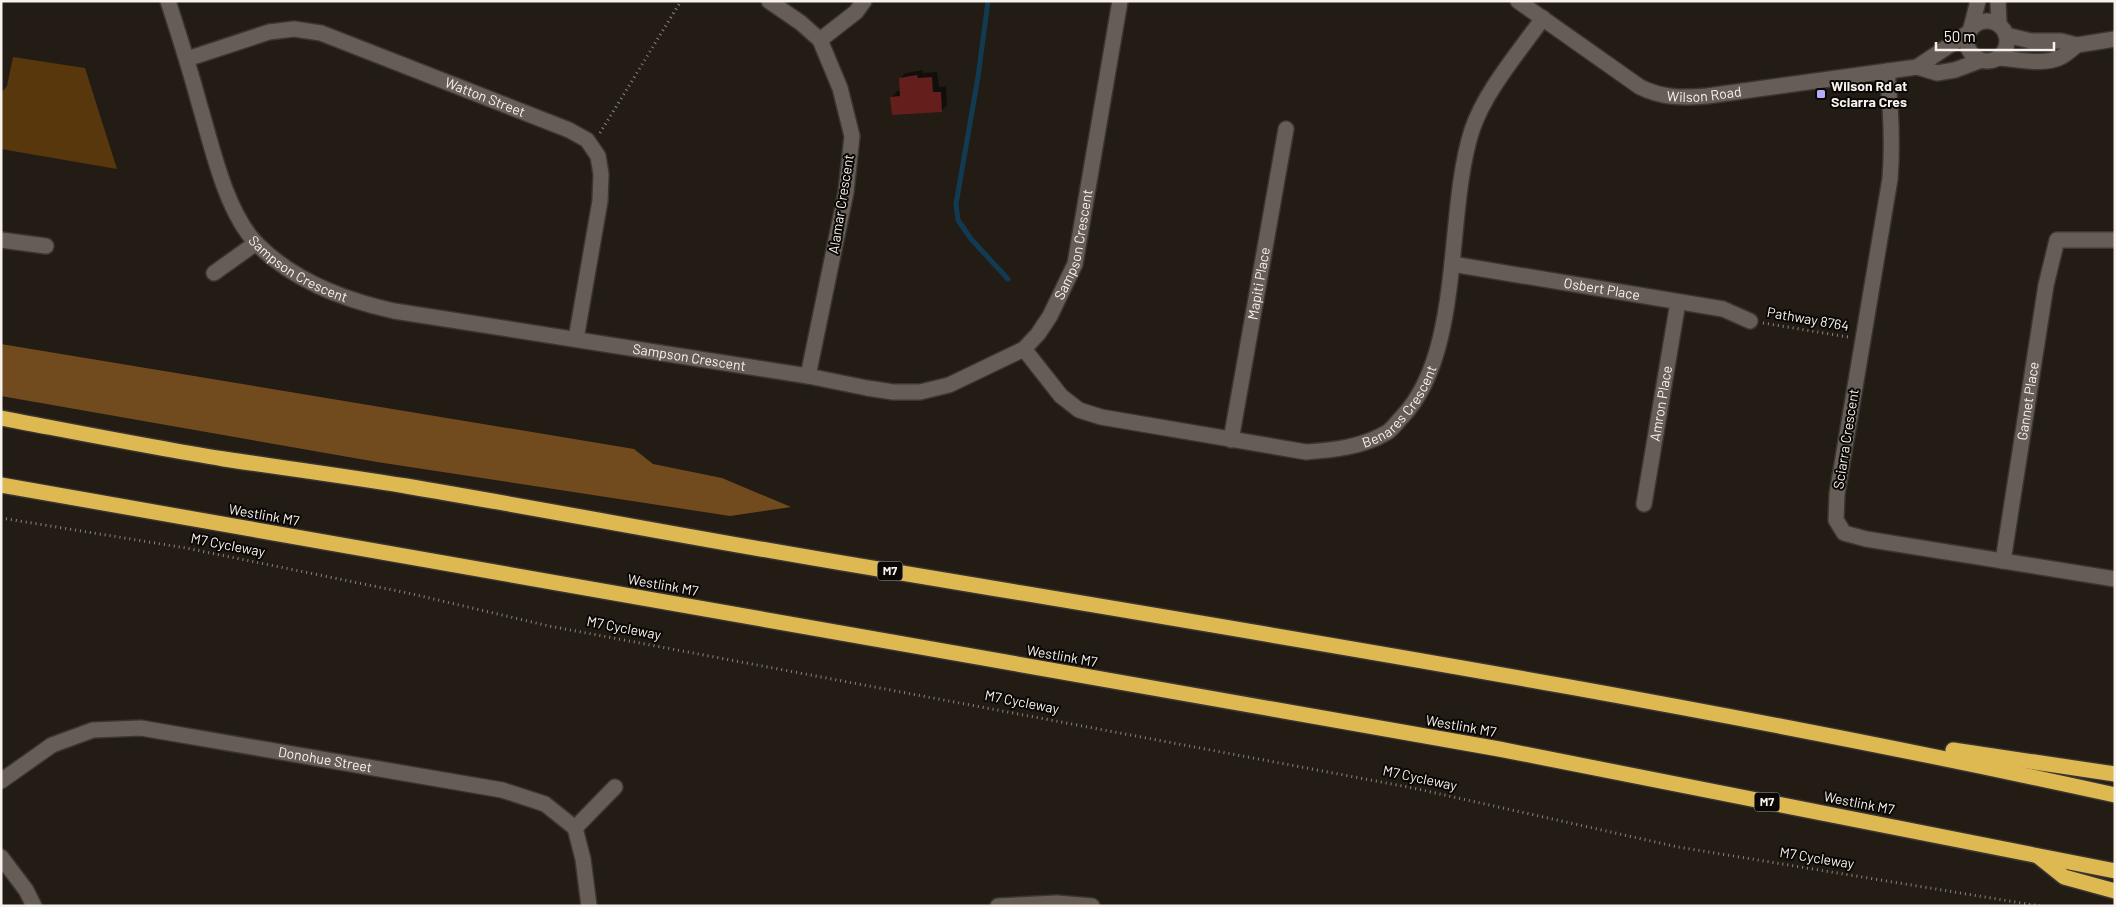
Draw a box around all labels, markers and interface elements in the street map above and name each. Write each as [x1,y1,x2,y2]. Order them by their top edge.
scale bar [1936,20,2054,52]
text: 50 m [1944,27,1976,45]
street label: Watton Street [443,73,528,120]
place label: Wilson Rd at Sciarra Cres [1831,77,1907,110]
street label: Wilson Road [1666,82,1742,105]
marker: Wilson Rd at Sciarra Cres [1815,88,1827,100]
street label: Alamar Crescent [824,153,857,255]
street label: Sampson Crescent [1050,188,1096,302]
street label: Sampson Crescent [245,232,350,305]
street label: Mapiti Place [1243,246,1273,321]
street label: Osbert Place [1563,274,1641,303]
street label: Pathway 8764 [1766,303,1850,334]
street label: Sampson Crescent [632,340,747,374]
street label: Gannet Place [2013,360,2042,441]
street label: Benares Crescent [1360,363,1440,451]
street label: Amron Place [1646,364,1675,442]
street label: Sciarra Crescent [1829,388,1862,490]
street label: Westlink M7 [227,500,301,529]
street label: M7 Cycleway [189,529,267,560]
road number: M7 [878,562,902,580]
street label: Westlink M7 [626,570,700,599]
street label: M7 Cycleway [585,612,663,643]
street label: Westlink M7 [1025,641,1099,670]
street label: M7 Cycleway [983,686,1061,717]
street label: Westlink M7 [1424,711,1498,740]
street label: Donohue Street [277,743,374,776]
street label: M7 Cycleway [1381,761,1459,794]
street label: Westlink M7 [1822,787,1896,818]
road number: M7 [1754,792,1780,812]
street label: M7 Cycleway [1779,843,1856,872]

